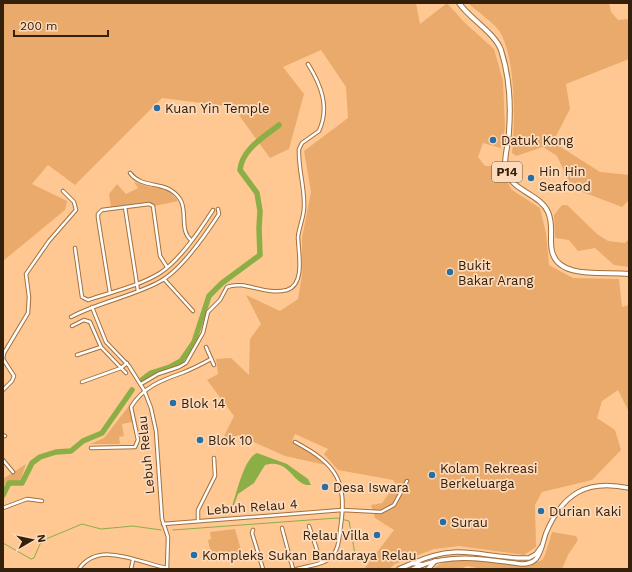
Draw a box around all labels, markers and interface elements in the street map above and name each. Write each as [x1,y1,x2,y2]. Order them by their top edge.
scale bar [14,12,108,38]
text: 200 m [20,19,57,33]
place label: Kuan Yin Temple [165,101,269,116]
marker: Kuan Yin Temple [152,103,162,113]
place label: Datuk Kong [501,133,573,148]
marker: Datuk Kong [488,135,498,145]
road number: P14 [492,162,522,182]
place label: Hin Hin Seafood [539,164,591,194]
marker: Hin Hin Seafood [526,173,536,183]
place label: Bukit Bakar Arang [458,258,533,288]
marker: Bukit Bakar Arang [445,267,455,277]
place label: Blok 14 [181,396,226,411]
marker: Blok 14 [168,398,178,408]
street label: Lebuh Relau [134,415,158,495]
place label: Blok 10 [208,433,253,448]
marker: Blok 10 [195,435,205,445]
place label: Kolam Rekreasi Berkeluarga [440,461,538,491]
marker: Kolam Rekreasi Berkeluarga [427,470,437,480]
place label: Desa Iswara [333,480,410,495]
marker: Desa Iswara [320,482,330,492]
street label: Lebuh Relau 4 [206,496,298,518]
place label: Durian Kaki [549,504,622,519]
marker: Durian Kaki [536,506,546,516]
place label: Surau [451,515,488,530]
marker: Surau [438,517,448,527]
north arrow [12,520,52,560]
place label: Relau Villa [303,528,370,543]
marker: Relau Villa [372,530,382,540]
text: N [34,533,48,544]
place label: Kompleks Sukan Bandaraya Relau [202,548,417,563]
marker: Kompleks Sukan Bandaraya Relau [189,550,199,560]

